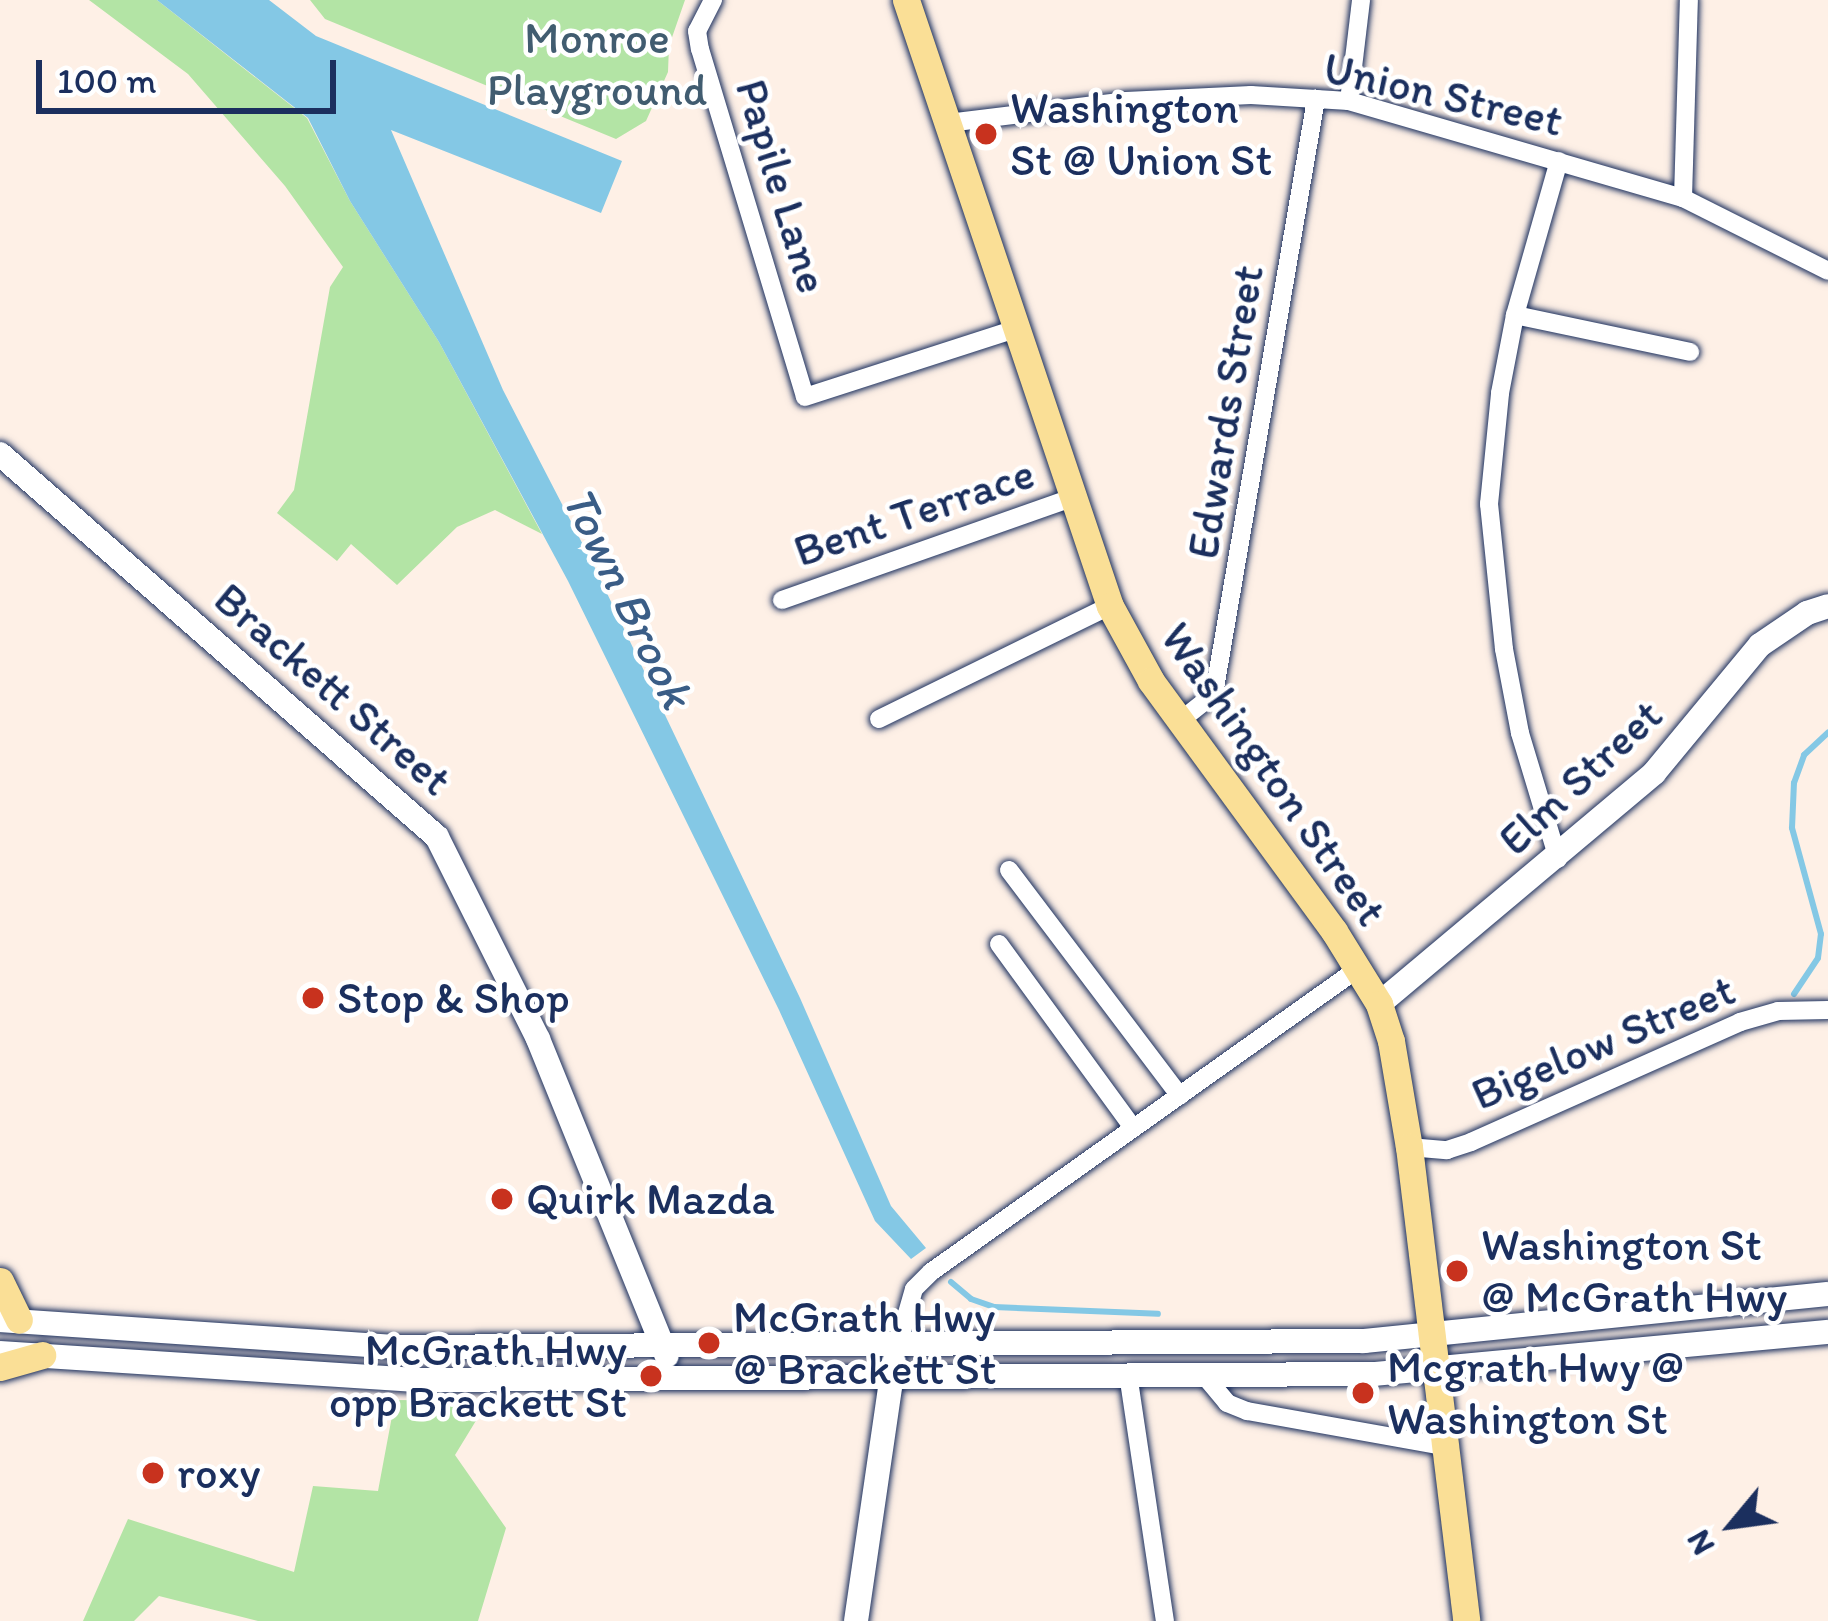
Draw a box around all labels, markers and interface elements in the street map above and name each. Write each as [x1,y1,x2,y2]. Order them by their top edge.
park label: Monroe Playground [487,11,707,117]
scale bar [42,36,342,110]
street label: Union Street [1319,40,1567,148]
text: 100 m [57,59,156,102]
street label: Papile Lane [724,73,840,299]
place label: Washington St @ Union St [1010,81,1272,187]
marker: Washington St @ Union St [973,121,999,147]
street label: Edwards Street [1175,262,1275,562]
street label: Bent Terrace [789,447,1039,577]
water label: Town Brook [550,477,706,717]
street label: Brackett Street [203,571,463,807]
street label: Washington Street [1149,612,1399,936]
street label: Elm Street [1487,688,1673,866]
street label: Bigelow Street [1463,962,1743,1122]
place label: Stop & Shop [337,971,568,1025]
marker: Stop & Shop [300,985,326,1011]
place label: Quirk Mazda [526,1172,772,1226]
marker: Quirk Mazda [489,1186,515,1212]
place label: Washington St @ McGrath Hwy [1481,1218,1787,1324]
marker: Washington St @ McGrath Hwy [1444,1258,1470,1284]
place label: McGrath Hwy @ Brackett St [733,1290,997,1396]
place label: McGrath Hwy opp Brackett St [328,1323,627,1429]
marker: McGrath Hwy @ Brackett St [696,1330,722,1356]
place label: Mcgrath Hwy @ Washington St [1387,1340,1684,1446]
marker: McGrath Hwy opp Brackett St [638,1363,664,1389]
marker: Mcgrath Hwy @ Washington St [1350,1380,1376,1406]
place label: roxy [177,1446,260,1500]
marker: roxy [140,1460,166,1486]
north arrow [1672,1465,1792,1585]
text: N [1678,1523,1723,1562]

